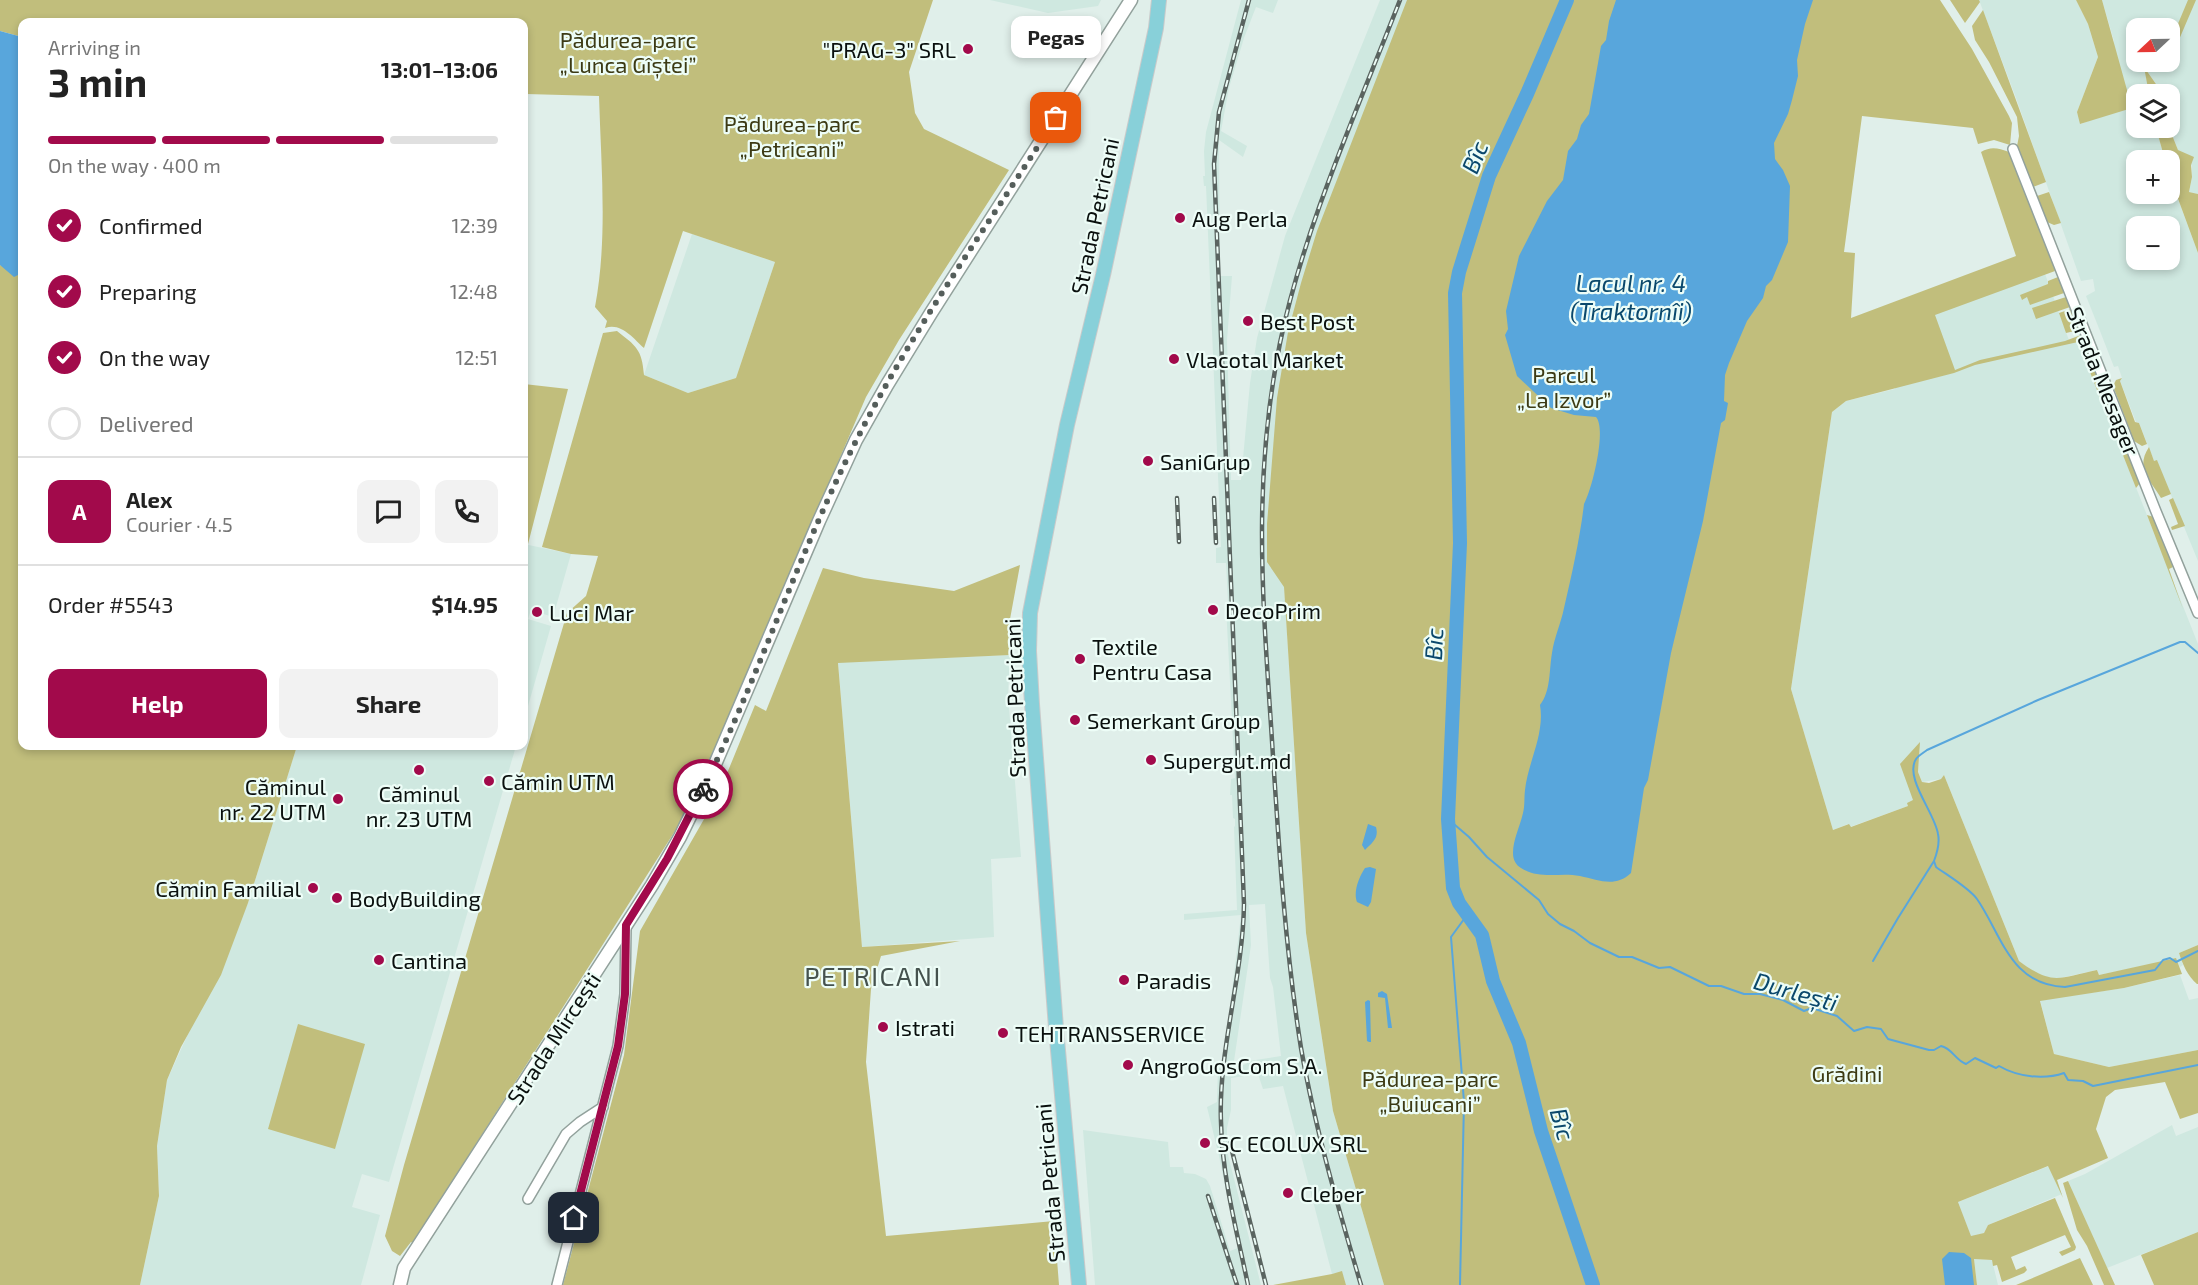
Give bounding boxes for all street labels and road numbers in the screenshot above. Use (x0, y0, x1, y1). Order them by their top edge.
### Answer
street label: Strada Petricani (1065, 135, 1123, 297)
street label: Strada Mesager (2062, 303, 2146, 459)
street label: Strada Petricani (998, 618, 1030, 778)
street label: Strada Mircești (501, 967, 607, 1110)
street label: Strada Petricani (1029, 1102, 1069, 1264)

